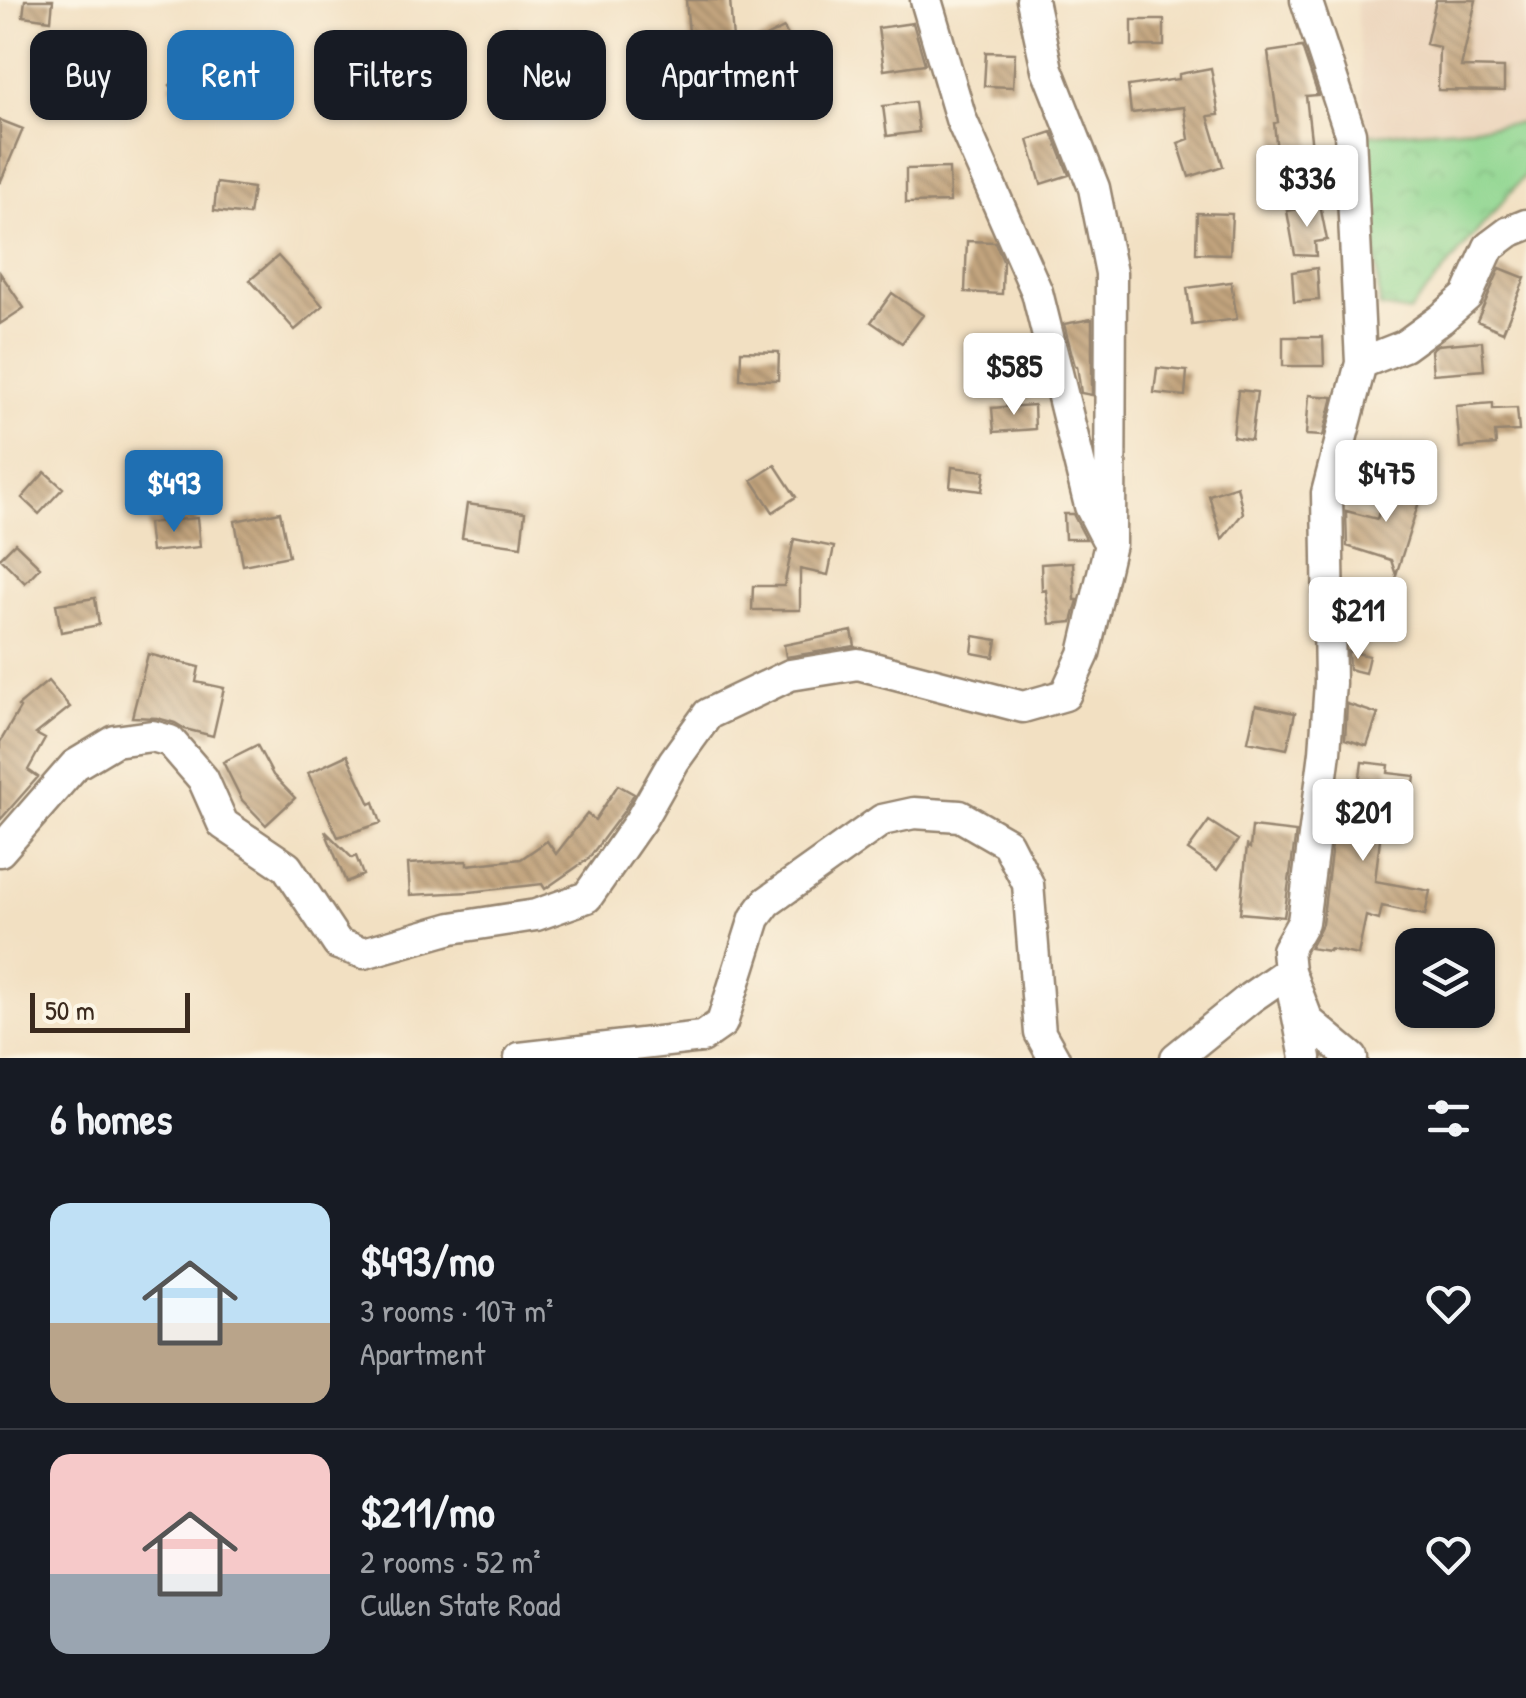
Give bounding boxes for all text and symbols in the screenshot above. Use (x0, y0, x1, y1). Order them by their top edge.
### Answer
chip: Buy (30, 30, 147, 120)
chip: Rent (167, 30, 294, 120)
chip: Filters (314, 30, 467, 120)
chip: New (487, 30, 606, 120)
chip: Apartment (626, 30, 833, 120)
pin: $336 (1248, 145, 1366, 230)
text: $336 (1278, 156, 1336, 199)
pin: $585 (955, 333, 1073, 418)
text: $585 (985, 344, 1043, 387)
pin: $475 (1327, 440, 1445, 525)
pin: $493 (115, 450, 233, 535)
text: $475 (1357, 451, 1415, 494)
text: $493 (147, 461, 201, 504)
pin: $211 (1299, 577, 1417, 662)
text: $211 (1331, 588, 1385, 631)
pin: $201 (1304, 779, 1422, 864)
text: $201 (1334, 790, 1392, 833)
map controls (1395, 928, 1495, 1028)
button: layers (1395, 928, 1495, 1028)
scale bar (30, 988, 190, 1032)
text: 50 m (45, 991, 95, 1029)
text: 6 homes (50, 1090, 172, 1147)
icon: filters (1421, 1091, 1476, 1146)
text: $493/mo (360, 1232, 495, 1289)
icon: home (130, 1243, 250, 1363)
icon: heart (1421, 1276, 1476, 1331)
text: 3 rooms · 107 m² (360, 1289, 553, 1332)
text: Apartment (360, 1332, 485, 1375)
text: $211/mo (360, 1483, 495, 1540)
icon: home (130, 1494, 250, 1614)
icon: heart (1421, 1527, 1476, 1582)
text: 2 rooms · 52 m² (360, 1540, 541, 1583)
text: Cullen State Road (360, 1583, 560, 1626)

